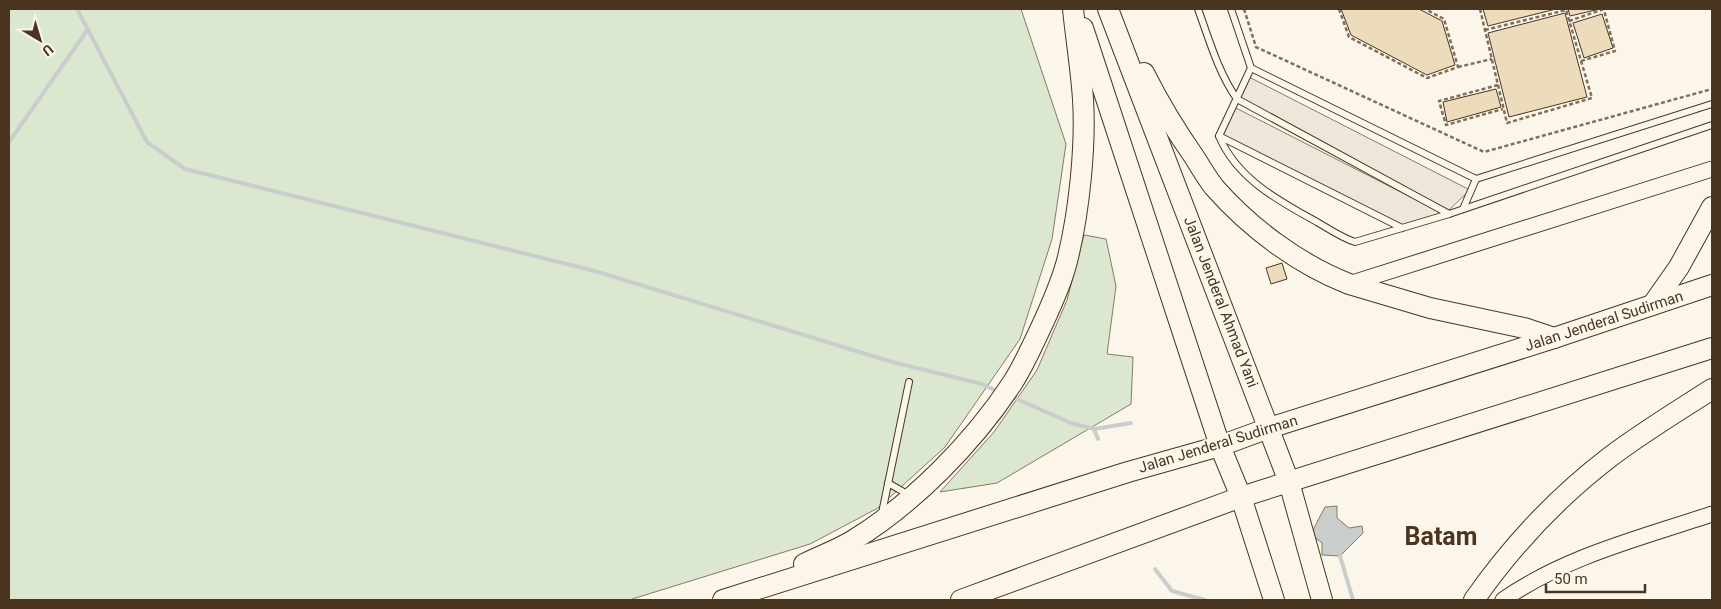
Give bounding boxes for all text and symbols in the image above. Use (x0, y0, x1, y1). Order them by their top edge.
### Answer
north arrow (15, 15, 65, 65)
text: U (39, 41, 57, 59)
street label: Jalan Jenderal Ahmad Yani (1180, 214, 1262, 390)
street label: Jalan Jenderal Sudirman (1523, 287, 1685, 355)
street label: Jalan Jenderal Sudirman (1136, 411, 1300, 477)
district label: Batam (1405, 522, 1477, 551)
scale bar (1546, 562, 1645, 594)
text: 50 m (1554, 570, 1588, 588)

